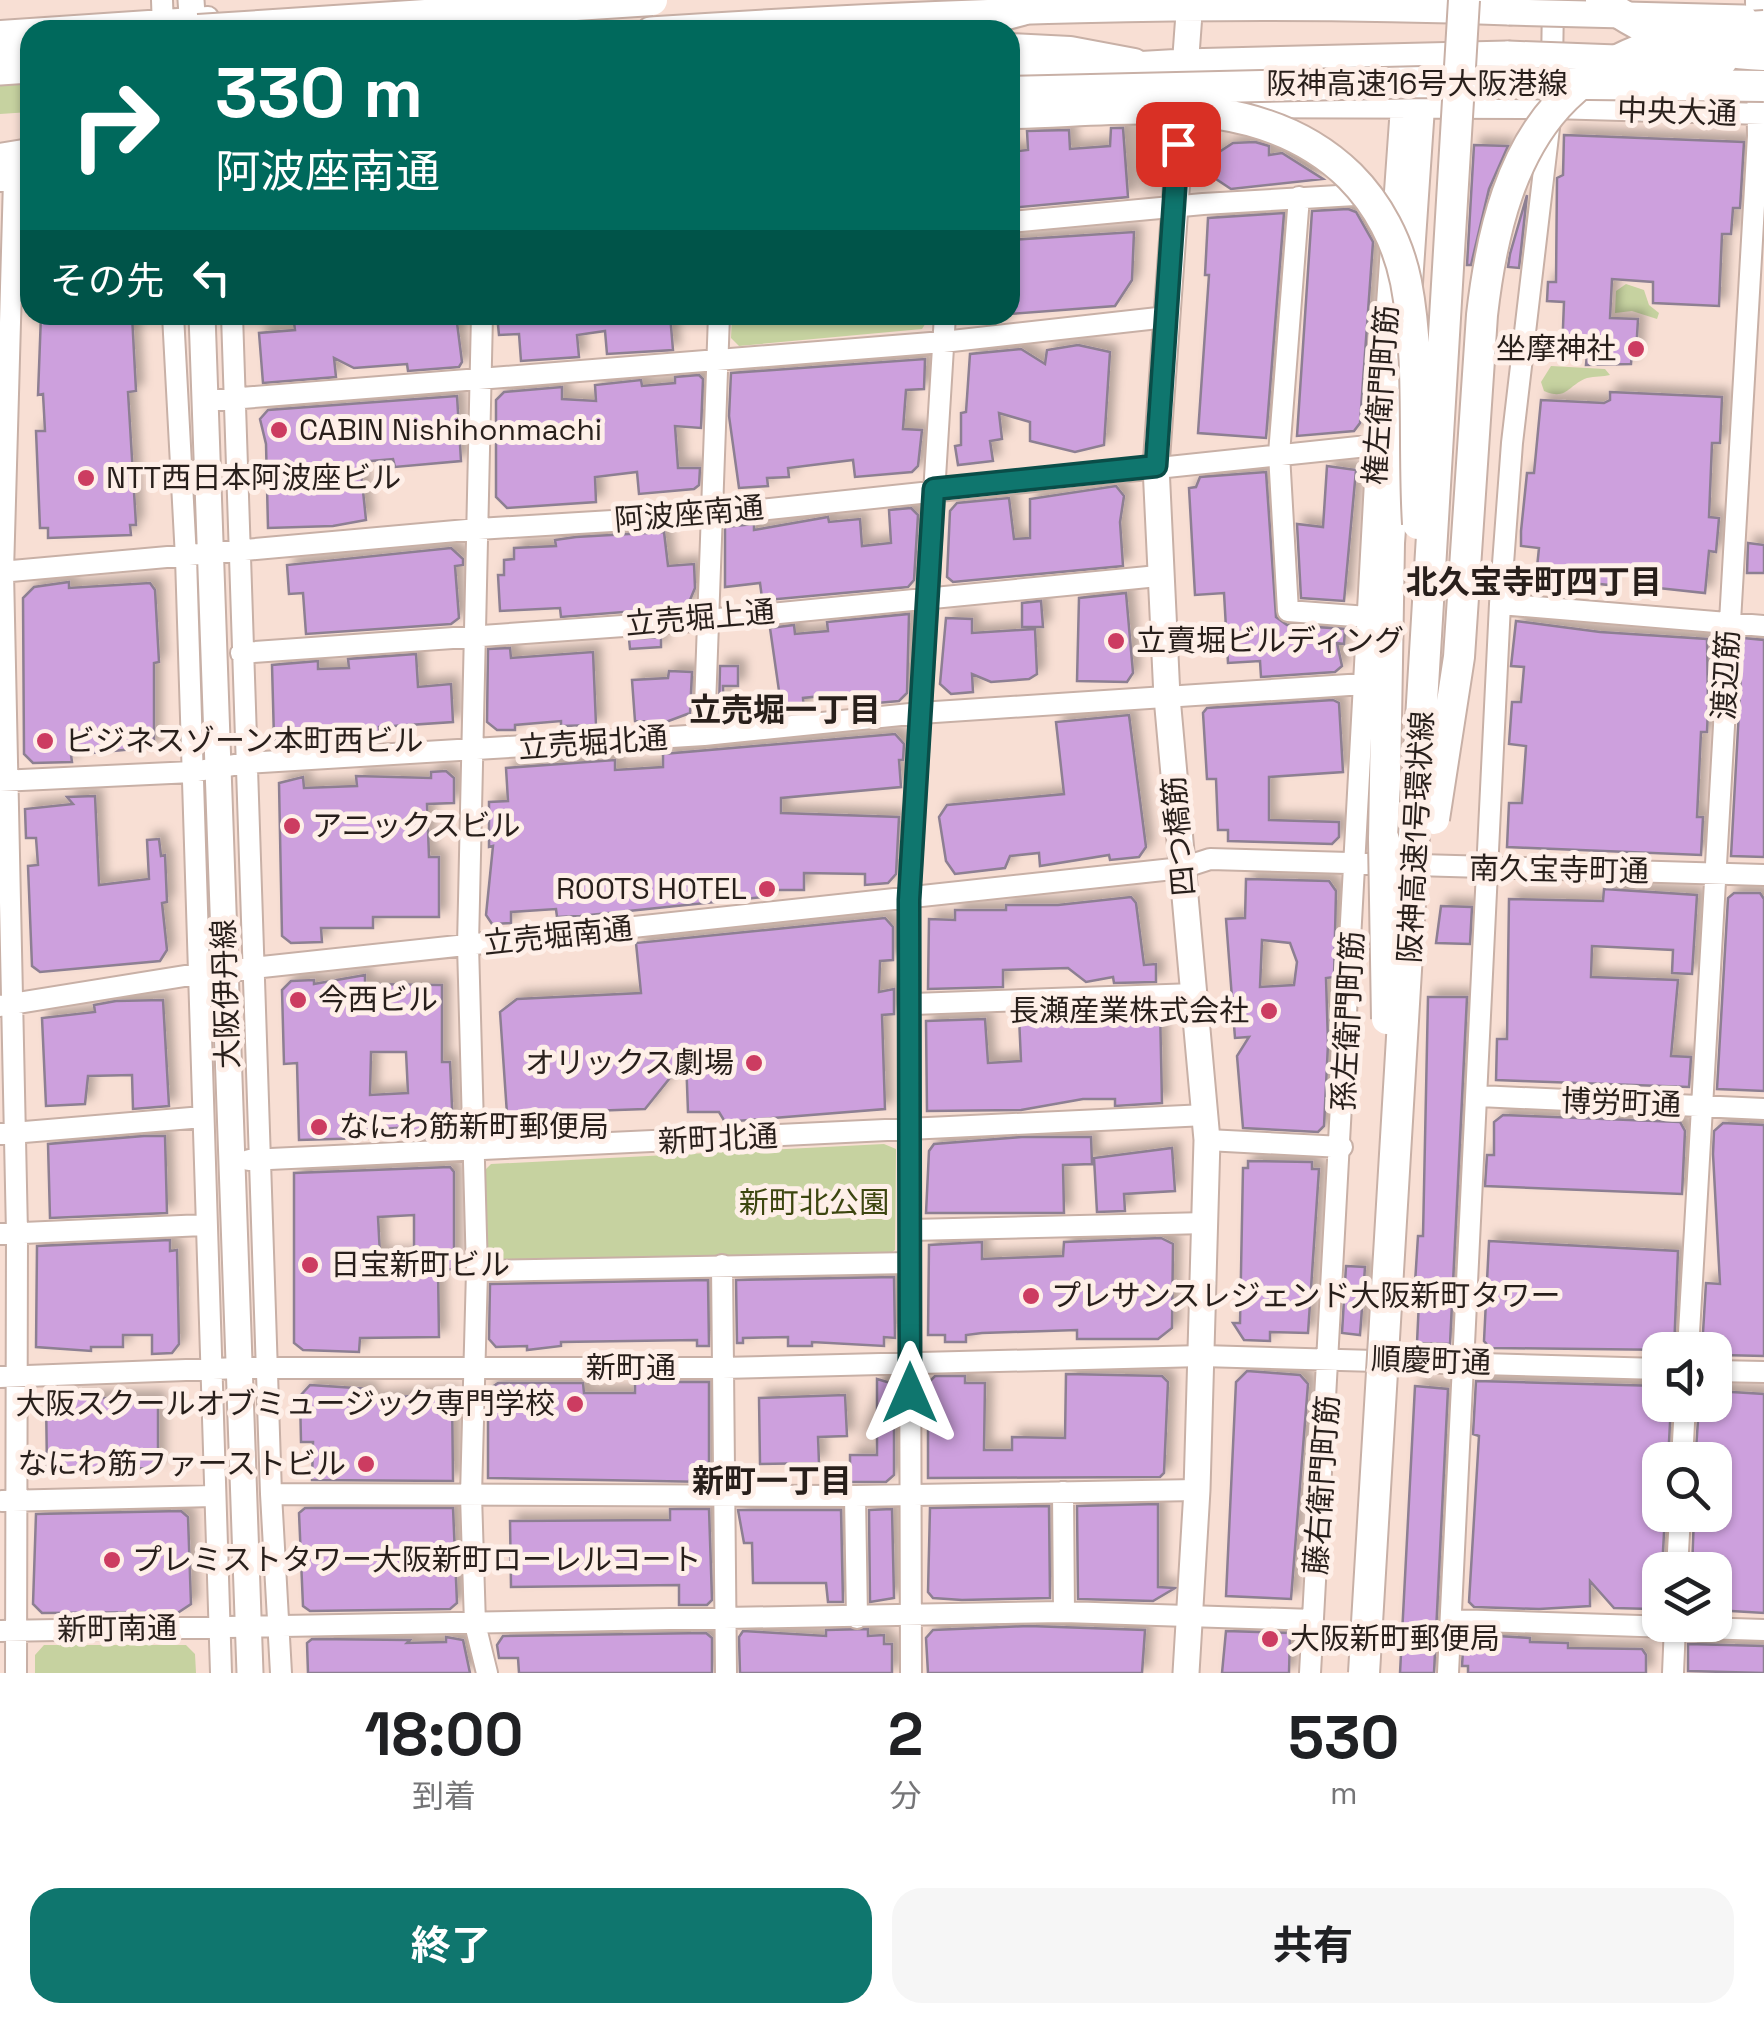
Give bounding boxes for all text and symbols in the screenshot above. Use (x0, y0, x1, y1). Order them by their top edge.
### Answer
text: 330 m (215, 48, 423, 137)
icon: right (50, 60, 180, 190)
street label: 阪神高速16号大阪港線 (1267, 64, 1567, 103)
street label: 中央大通 (1616, 90, 1738, 133)
pin (1136, 102, 1221, 187)
icon: arrive (1151, 117, 1206, 172)
text: 阿波座南通 (215, 143, 440, 200)
icon: left (184, 250, 239, 305)
text: その先 (50, 257, 164, 305)
street label: 権左衛門町筋 (1355, 304, 1406, 486)
place label: 坐摩神社 (1496, 329, 1616, 368)
marker: 坐摩神社 (1625, 338, 1647, 360)
place label: CABIN Nishihonmachi (299, 410, 602, 449)
marker: CABIN Nishihonmachi (268, 419, 290, 441)
place label: NTT西日本阿波座ビル (106, 458, 401, 497)
marker: NTT西日本阿波座ビル (75, 467, 97, 489)
street label: 阿波座南通 (613, 488, 765, 539)
district label: 北久宝寺町四丁目 (1406, 562, 1662, 602)
street label: 立売堀上通 (624, 592, 776, 643)
place label: 立賣堀ビルディング (1136, 621, 1404, 660)
street label: 渡辺筋 (1704, 629, 1747, 721)
marker: 立賣堀ビルディング (1105, 630, 1127, 652)
district label: 立売堀一丁目 (689, 690, 881, 730)
street label: 阪神高速1号環状線 (1389, 710, 1442, 964)
street label: 立売堀北通 (517, 718, 669, 767)
place label: ビジネスゾーン本町西ビル (65, 721, 424, 760)
marker: ビジネスゾーン本町西ビル (34, 730, 56, 752)
street label: 四つ橋筋 (1154, 775, 1203, 898)
place label: アニックスビル (312, 806, 521, 845)
marker: アニックスビル (281, 815, 303, 837)
street label: 南久宝寺町通 (1469, 848, 1649, 891)
place label: ROOTS HOTEL (556, 869, 747, 908)
marker: ROOTS HOTEL (756, 878, 778, 900)
street label: 立売堀南通 (481, 908, 635, 963)
street label: 大阪伊丹線 (203, 918, 248, 1070)
street label: 孫左衛門町筋 (1323, 930, 1372, 1112)
place label: 今西ビル (318, 980, 438, 1019)
marker: 今西ビル (287, 989, 309, 1011)
place label: 長瀬産業株式会社 (1009, 991, 1249, 1030)
marker: 長瀬産業株式会社 (1258, 1000, 1280, 1022)
place label: オリックス劇場 (525, 1043, 734, 1082)
marker: オリックス劇場 (743, 1052, 765, 1074)
street label: 博労町通 (1560, 1081, 1682, 1124)
place label: なにわ筋新町郵便局 (339, 1107, 609, 1146)
marker: なにわ筋新町郵便局 (308, 1116, 330, 1138)
street label: 新町北通 (657, 1116, 779, 1161)
park label: 新町北公園 (739, 1183, 889, 1222)
place label: 日宝新町ビル (330, 1245, 510, 1284)
marker: 日宝新町ビル (299, 1254, 321, 1276)
place label: プレサンスレジェンド大阪新町タワー (1051, 1276, 1560, 1315)
marker: プレサンスレジェンド大阪新町タワー (1020, 1285, 1042, 1307)
map controls (1642, 1332, 1732, 1642)
button: sound (1642, 1332, 1732, 1422)
street label: 順慶町通 (1370, 1339, 1492, 1382)
position arrow (858, 1341, 962, 1445)
street label: 新町通 (586, 1348, 676, 1387)
place label: 大阪スクールオブミュージック専門学校 (16, 1384, 555, 1423)
marker: 大阪スクールオブミュージック専門学校 (564, 1393, 586, 1415)
street label: 藤右衛門町筋 (1296, 1394, 1347, 1576)
button: search (1642, 1442, 1732, 1532)
place label: なにわ筋ファーストビル (18, 1444, 346, 1483)
marker: なにわ筋ファーストビル (355, 1453, 377, 1475)
district label: 新町一丁目 (692, 1461, 852, 1501)
place label: プレミストタワー大阪新町ローレルコート (132, 1540, 701, 1579)
marker: プレミストタワー大阪新町ローレルコート (101, 1549, 123, 1571)
button: layers (1642, 1552, 1732, 1642)
street label: 新町南通 (57, 1608, 177, 1649)
place label: 大阪新町郵便局 (1290, 1619, 1500, 1658)
marker: 大阪新町郵便局 (1259, 1628, 1281, 1650)
text: 18:00 (365, 1696, 523, 1773)
text: 2 (888, 1696, 924, 1773)
text: 530 (1288, 1699, 1399, 1776)
text: m (1330, 1773, 1358, 1813)
text: 到着 (412, 1776, 476, 1816)
text: 分 (890, 1776, 922, 1816)
button: 終了 (30, 1888, 872, 2003)
button: 共有 (892, 1888, 1734, 2003)

